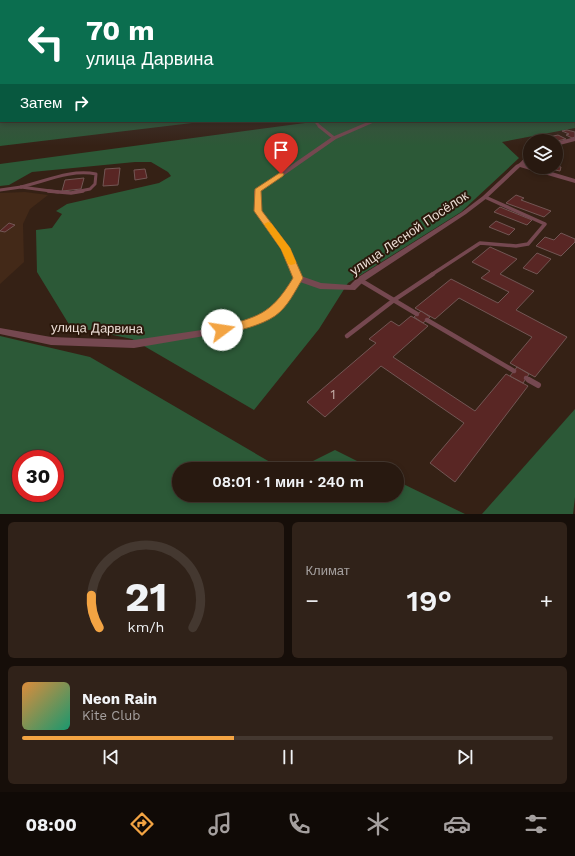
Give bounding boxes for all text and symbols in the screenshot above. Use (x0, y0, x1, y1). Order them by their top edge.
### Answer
text: 70 m (86, 14, 155, 47)
icon: left (20, 16, 72, 68)
text: улица Дарвина (86, 48, 213, 69)
icon: right (70, 92, 92, 114)
text: Затем (20, 94, 62, 112)
pin (264, 133, 298, 174)
map controls (523, 134, 563, 174)
button: layers (523, 134, 563, 174)
icon: arrive (270, 139, 292, 161)
street label: улица Лесной Посёлок (347, 188, 471, 278)
position arrow (201, 309, 243, 351)
street label: улица Дарвина (51, 320, 144, 336)
house number: 1 (330, 387, 336, 402)
speed limit sign: 30 (12, 450, 64, 502)
text: 08:01 · 1 мин · 240 m (212, 473, 364, 491)
text: Климат (306, 563, 350, 578)
text: 21 (124, 572, 167, 621)
text: 19° (407, 583, 452, 618)
text: − (306, 588, 319, 613)
text: + (540, 588, 553, 613)
text: km/h (127, 619, 164, 635)
text: Neon Rain (82, 690, 157, 708)
text: Kite Club (82, 708, 140, 723)
icon: previous (100, 746, 122, 768)
icon: pause (277, 746, 299, 768)
icon: next (454, 746, 476, 768)
icon: directions (128, 810, 156, 838)
icon: music (206, 810, 234, 838)
icon: phone (285, 810, 313, 838)
icon: climate (364, 810, 392, 838)
icon: car (443, 810, 471, 838)
icon: filters (522, 810, 550, 838)
text: 08:00 (25, 814, 77, 835)

